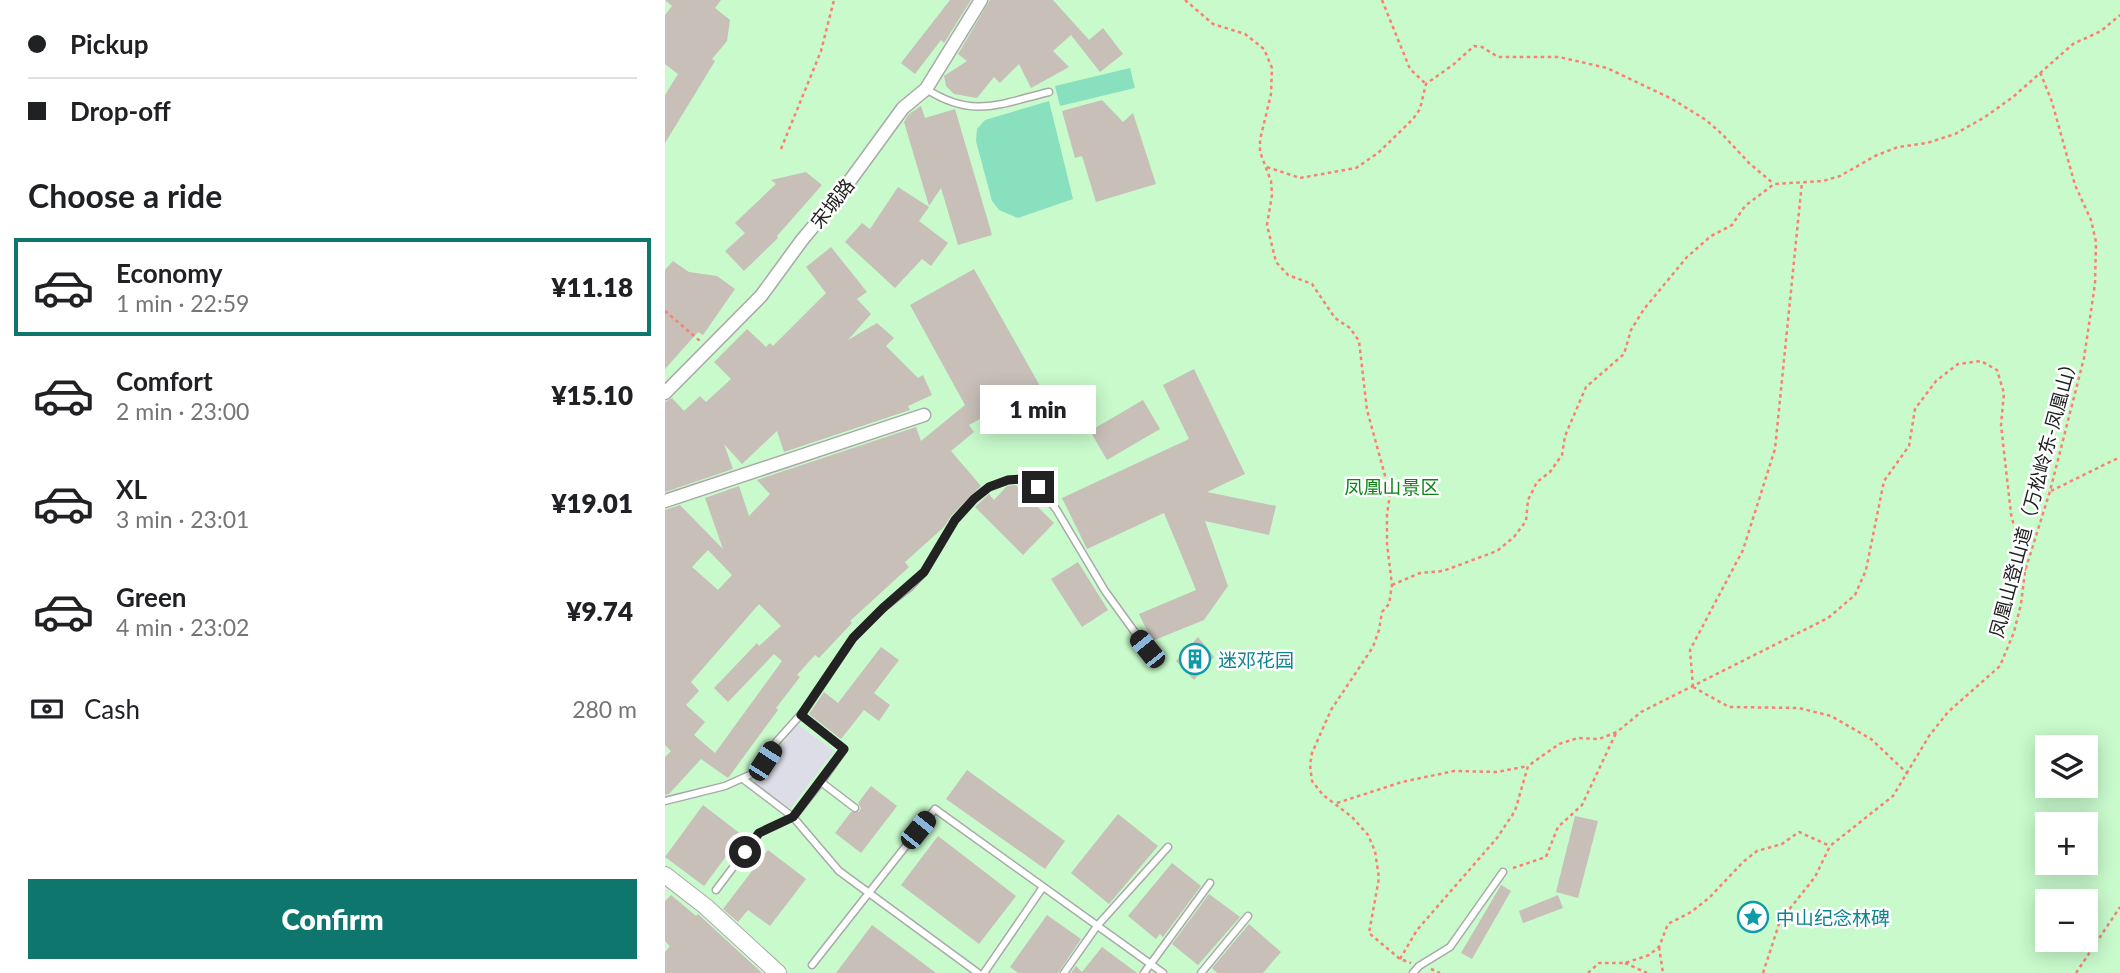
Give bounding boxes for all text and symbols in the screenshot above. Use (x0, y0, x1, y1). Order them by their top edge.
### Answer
text: Pickup (70, 28, 149, 60)
text: Drop-off (70, 95, 171, 127)
street label: 宋城路 (805, 173, 859, 233)
text: Choose a ride (28, 176, 222, 215)
icon: car (32, 256, 95, 319)
text: Economy (116, 257, 222, 289)
text: ¥11.18 (551, 271, 633, 303)
text: 1 min · 22:59 (116, 289, 249, 317)
street label: 凤凰山登山道（万松岭东-凤凰山） (1984, 352, 2082, 640)
icon: car (32, 364, 95, 427)
text: Comfort (116, 365, 213, 397)
text: ¥15.10 (551, 379, 633, 411)
callout: 1 min (980, 386, 1096, 434)
text: 1 min (1009, 395, 1067, 423)
text: 2 min · 23:00 (116, 397, 249, 425)
route end (1022, 471, 1054, 503)
icon: car (32, 472, 95, 535)
text: XL (116, 473, 147, 505)
park label: 凤凰山景区 (1344, 475, 1440, 498)
text: ¥19.01 (551, 487, 633, 519)
text: 3 min · 23:01 (116, 505, 249, 533)
icon: car (32, 580, 95, 643)
text: Green (116, 581, 186, 613)
text: ¥9.74 (566, 595, 633, 627)
text: 4 min · 23:02 (116, 613, 249, 641)
car (1126, 626, 1169, 672)
building icon: 迷邓花园 (1178, 642, 1212, 676)
place label: 迷邓花园 (1218, 648, 1294, 671)
icon: cash (28, 690, 66, 728)
text: Cash (84, 693, 140, 725)
text: 280 m (572, 695, 637, 723)
map controls (2035, 735, 2098, 952)
button: layers (2035, 735, 2098, 798)
car (745, 738, 786, 784)
car (897, 807, 940, 853)
button: + (2035, 812, 2098, 875)
route start (729, 836, 761, 868)
button: Confirm (28, 879, 637, 959)
button: − (2035, 889, 2098, 952)
place icon: 中山纪念林碑 (1736, 900, 1770, 934)
place label: 中山纪念林碑 (1776, 906, 1890, 929)

